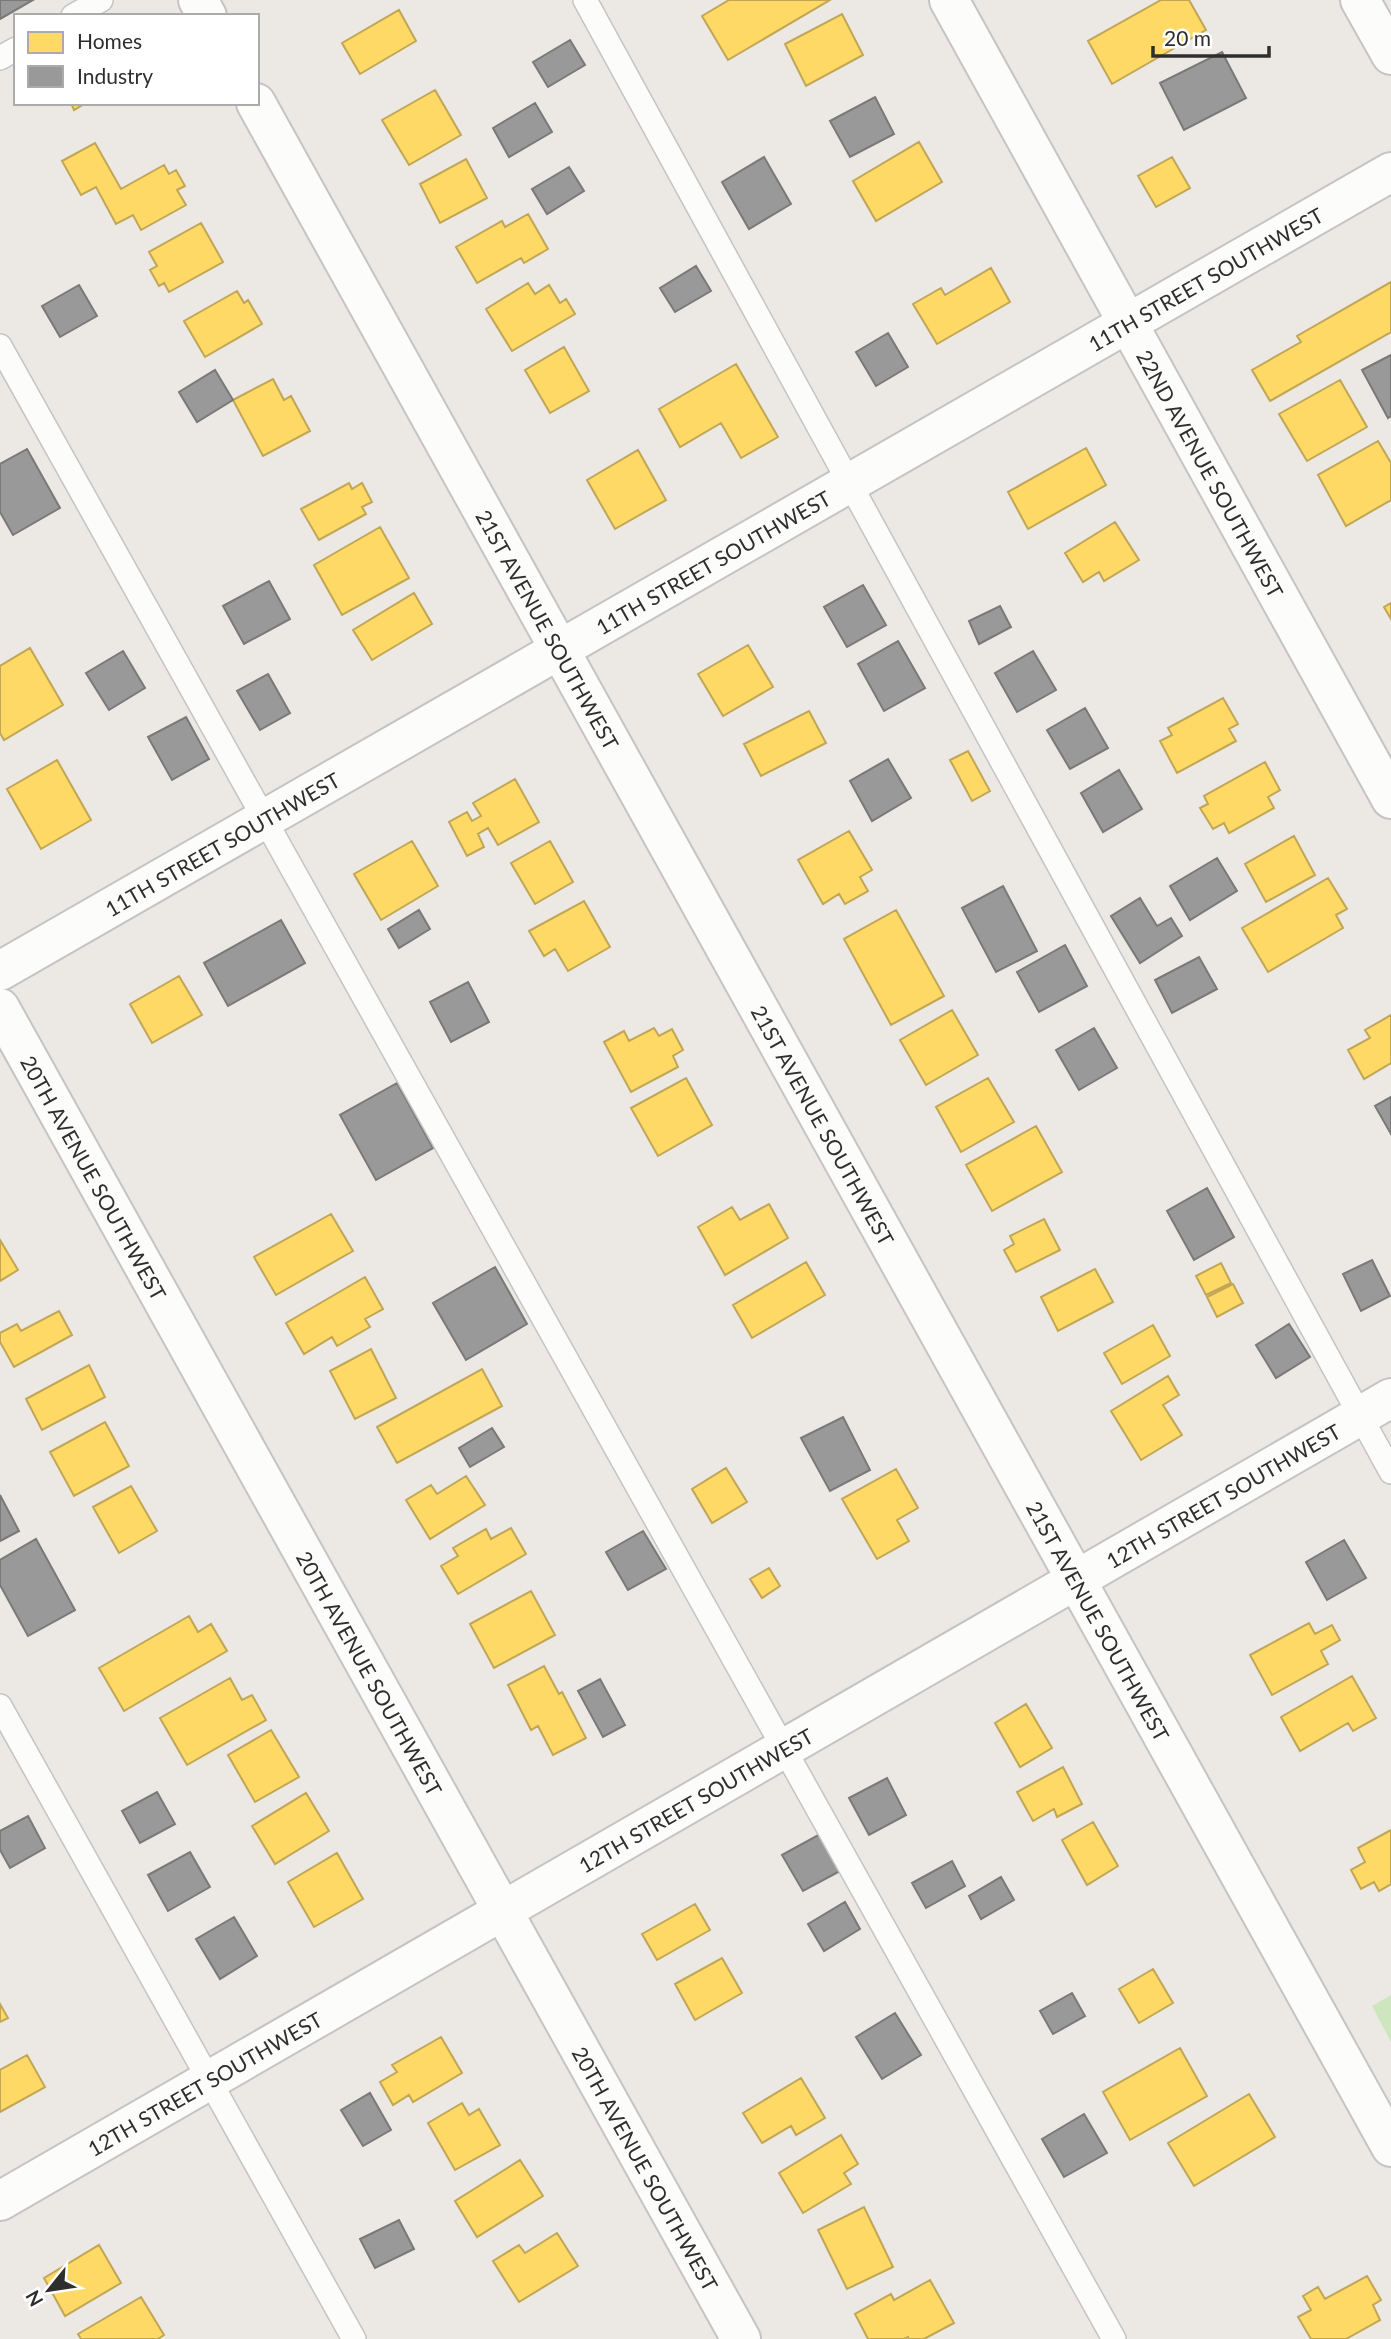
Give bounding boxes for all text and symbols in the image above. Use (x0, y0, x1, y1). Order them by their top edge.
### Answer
legend (14, 14, 259, 105)
scale bar (1153, 14, 1268, 58)
text: 20 m (1164, 25, 1211, 50)
text: Homes (77, 28, 142, 53)
text: Industry (77, 63, 153, 88)
street label: 11TH STREET SOUTHWEST (1084, 201, 1328, 356)
street label: 22ND AVENUE SOUTHWEST (1132, 345, 1290, 602)
street label: 11TH STREET SOUTHWEST (591, 484, 835, 639)
street label: 21ST AVENUE SOUTHWEST (472, 505, 625, 754)
street label: 11TH STREET SOUTHWEST (100, 766, 344, 921)
street label: 21ST AVENUE SOUTHWEST (747, 1001, 900, 1250)
street label: 20TH AVENUE SOUTHWEST (16, 1051, 173, 1305)
street label: 12TH STREET SOUTHWEST (1101, 1417, 1345, 1573)
street label: 21ST AVENUE SOUTHWEST (1022, 1496, 1176, 1746)
street label: 20TH AVENUE SOUTHWEST (292, 1546, 448, 1800)
street label: 12TH STREET SOUTHWEST (574, 1722, 818, 1877)
street label: 12TH STREET SOUTHWEST (83, 2005, 327, 2160)
street label: 20TH AVENUE SOUTHWEST (568, 2042, 724, 2295)
north arrow (14, 2255, 84, 2325)
text: N (20, 2287, 47, 2311)

